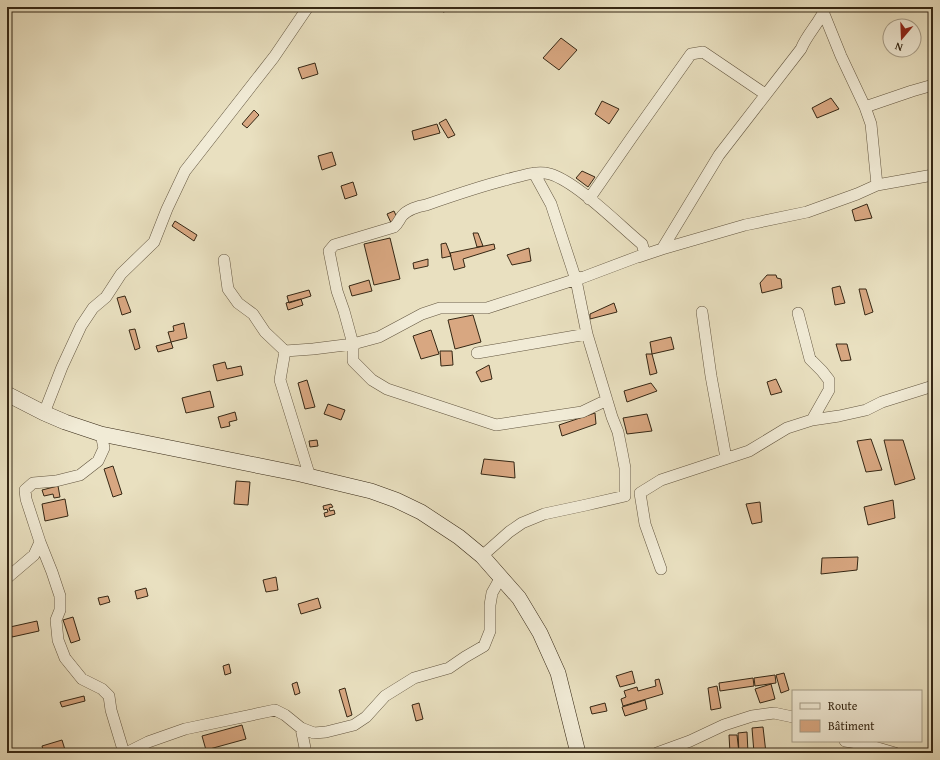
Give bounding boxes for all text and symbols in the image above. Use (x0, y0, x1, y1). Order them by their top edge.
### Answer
north arrow (882, 18, 922, 58)
text: N (892, 38, 905, 56)
legend (792, 690, 922, 742)
text: Route (828, 697, 858, 714)
text: Bâtiment (828, 717, 875, 734)

